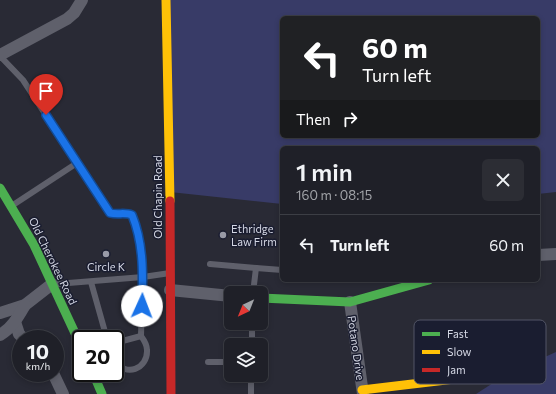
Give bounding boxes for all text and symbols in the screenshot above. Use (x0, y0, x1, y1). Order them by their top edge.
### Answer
text: 60 m (362, 30, 428, 64)
icon: left (296, 32, 348, 84)
text: Turn left (362, 64, 431, 86)
pin (29, 74, 63, 115)
icon: arrive (35, 80, 57, 102)
icon: right (339, 108, 361, 130)
text: Then (296, 110, 331, 128)
street label: Old Chapin Road (151, 155, 164, 239)
text: 1 min (296, 157, 353, 186)
button: close (482, 159, 524, 201)
text: 160 m · 08:15 (296, 187, 372, 203)
street label: Old Cherokee Road (27, 215, 80, 307)
place label: Ethridge Law Firm (231, 222, 277, 248)
marker: Ethridge Law Firm (218, 230, 228, 240)
icon: left (296, 234, 318, 256)
text: Turn left (330, 236, 389, 254)
text: 60 m (489, 236, 524, 254)
marker: Circle K (101, 249, 111, 259)
place label: Circle K (87, 260, 126, 273)
position arrow (121, 285, 163, 327)
north arrow (224, 286, 268, 330)
map controls (224, 286, 268, 382)
street label: Potano Drive (346, 315, 367, 381)
legend (414, 320, 546, 384)
text: Fast (447, 327, 469, 340)
speed limit sign: 20 (72, 330, 124, 382)
button: layers (224, 338, 268, 382)
text: 10 (27, 339, 49, 363)
text: Slow (447, 345, 472, 358)
text: km/h (26, 360, 50, 372)
text: Jam (447, 363, 466, 377)

